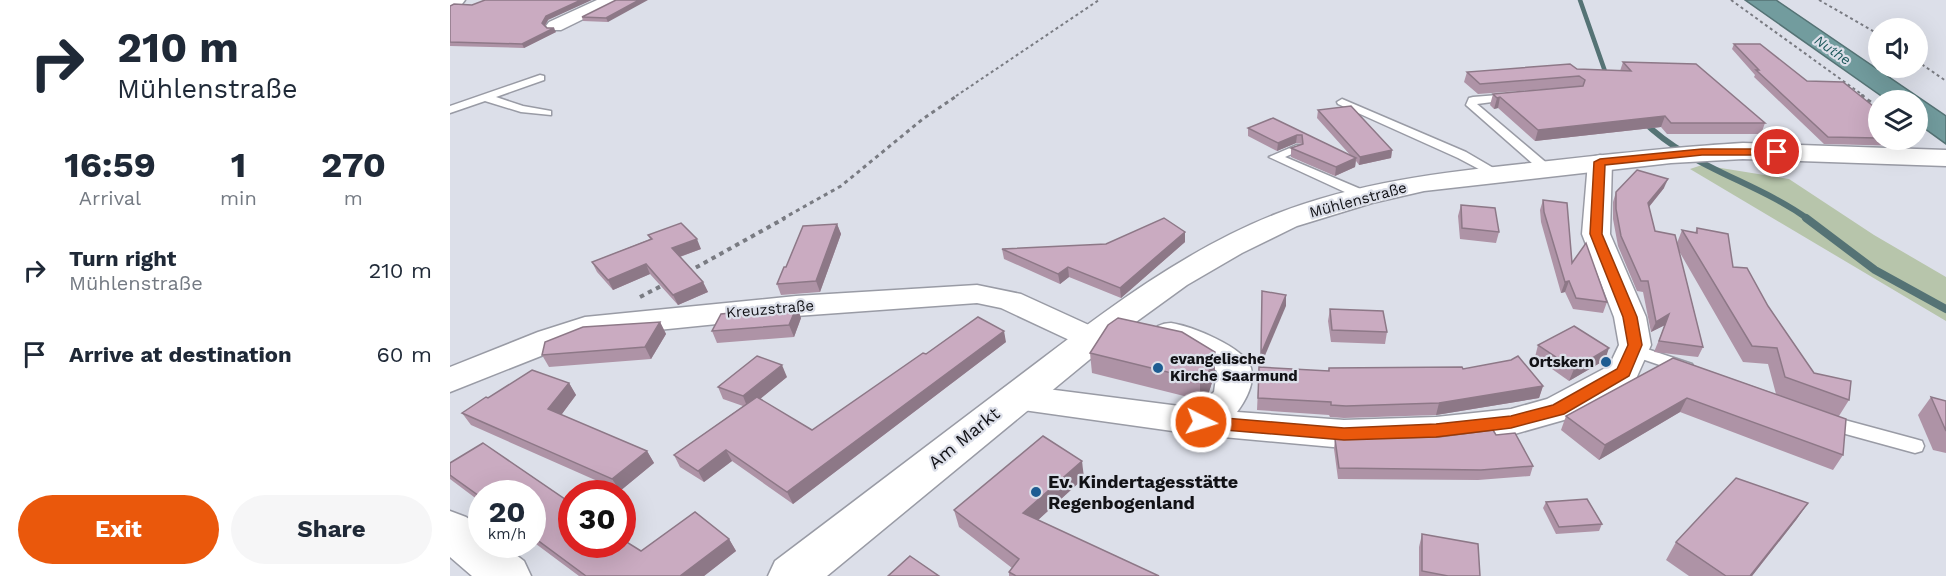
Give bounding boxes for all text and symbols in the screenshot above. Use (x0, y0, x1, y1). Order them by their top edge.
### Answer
map controls (1868, 18, 1928, 150)
button: sound (1868, 18, 1928, 78)
text: 210 m (117, 23, 239, 72)
icon: right (18, 24, 96, 102)
water label: Nuthe (1812, 32, 1854, 68)
text: Mühlenstraße (117, 73, 297, 105)
button: layers (1868, 90, 1928, 150)
pin (1751, 126, 1802, 177)
icon: arrive (1760, 135, 1793, 168)
text: 16:59 (64, 144, 156, 186)
text: 1 (231, 144, 246, 186)
text: 270 (321, 144, 386, 186)
street label: Mühlenstraße (1307, 178, 1409, 222)
text: Arrival (79, 186, 141, 210)
text: min (220, 186, 257, 210)
text: m (344, 186, 363, 210)
text: Turn right (69, 246, 176, 271)
icon: right (18, 254, 51, 287)
text: 210 m (368, 258, 432, 283)
text: Mühlenstraße (69, 271, 203, 295)
street label: Kreuzstraße (725, 296, 815, 322)
icon: arrive (18, 338, 51, 371)
text: Arrive at destination (69, 342, 292, 367)
text: 60 m (376, 342, 432, 367)
place label: evangelische Kirche Saarmund (1170, 350, 1298, 385)
place label: Ortskern (1529, 353, 1594, 371)
marker: Ortskern (1599, 355, 1613, 369)
marker: evangelische Kirche Saarmund (1151, 361, 1165, 375)
position arrow (1169, 390, 1233, 454)
street label: Am Markt (924, 402, 1004, 473)
place label: Ev. Kindertagesstätte Regenbogenland (1048, 471, 1238, 513)
speed limit sign: 30 (558, 480, 636, 558)
marker: Ev. Kindertagesstätte Regenbogenland (1029, 485, 1043, 499)
text: 20 (488, 494, 526, 529)
button: Exit (18, 495, 219, 564)
button: Share (231, 495, 432, 564)
text: km/h (488, 525, 526, 543)

